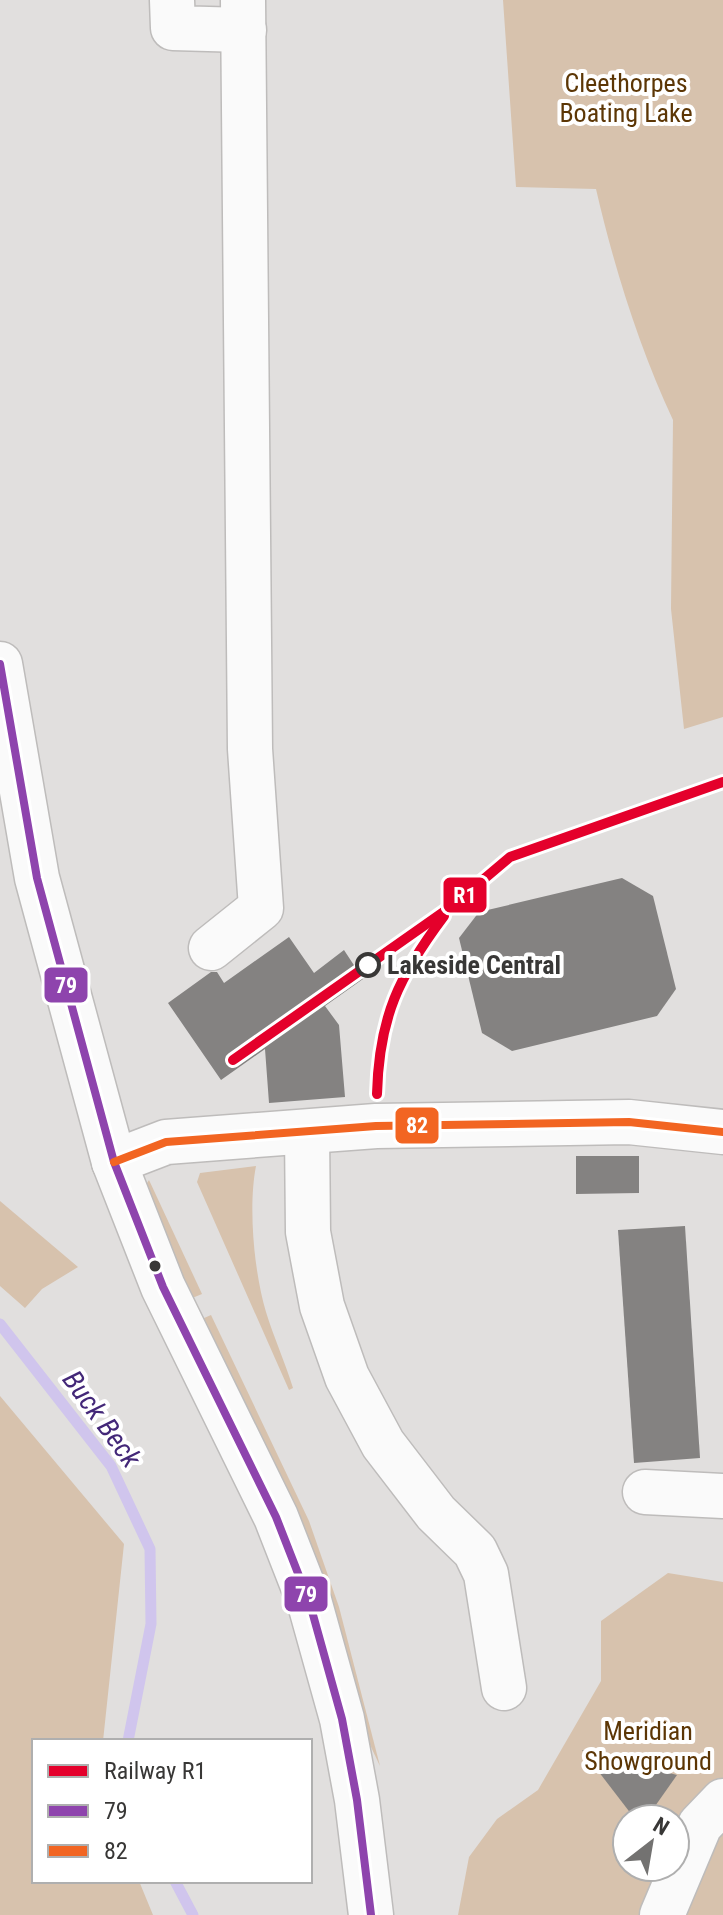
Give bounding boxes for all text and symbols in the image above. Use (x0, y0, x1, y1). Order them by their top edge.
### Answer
park label: Cleethorpes Boating Lake (559, 68, 693, 128)
line badge: R1 (442, 876, 488, 914)
text: R1 (453, 883, 477, 908)
place label: Lakeside Central (387, 950, 561, 980)
marker: Lakeside Central (356, 953, 380, 977)
line badge: 79 (43, 966, 89, 1004)
text: 79 (55, 973, 77, 998)
line badge: 82 (394, 1106, 440, 1145)
text: 82 (406, 1113, 428, 1138)
unlabelled marker (147, 1258, 163, 1274)
water label: Buck Beck (56, 1364, 149, 1474)
line badge: 79 (283, 1575, 329, 1613)
text: 79 (295, 1582, 317, 1607)
park label: Meridian Showground (584, 1716, 712, 1776)
legend (32, 1739, 312, 1883)
text: Railway R1 (104, 1757, 206, 1785)
text: 79 (104, 1797, 128, 1825)
north arrow (611, 1803, 691, 1883)
text: N (649, 1812, 673, 1840)
text: 82 (104, 1837, 128, 1865)

